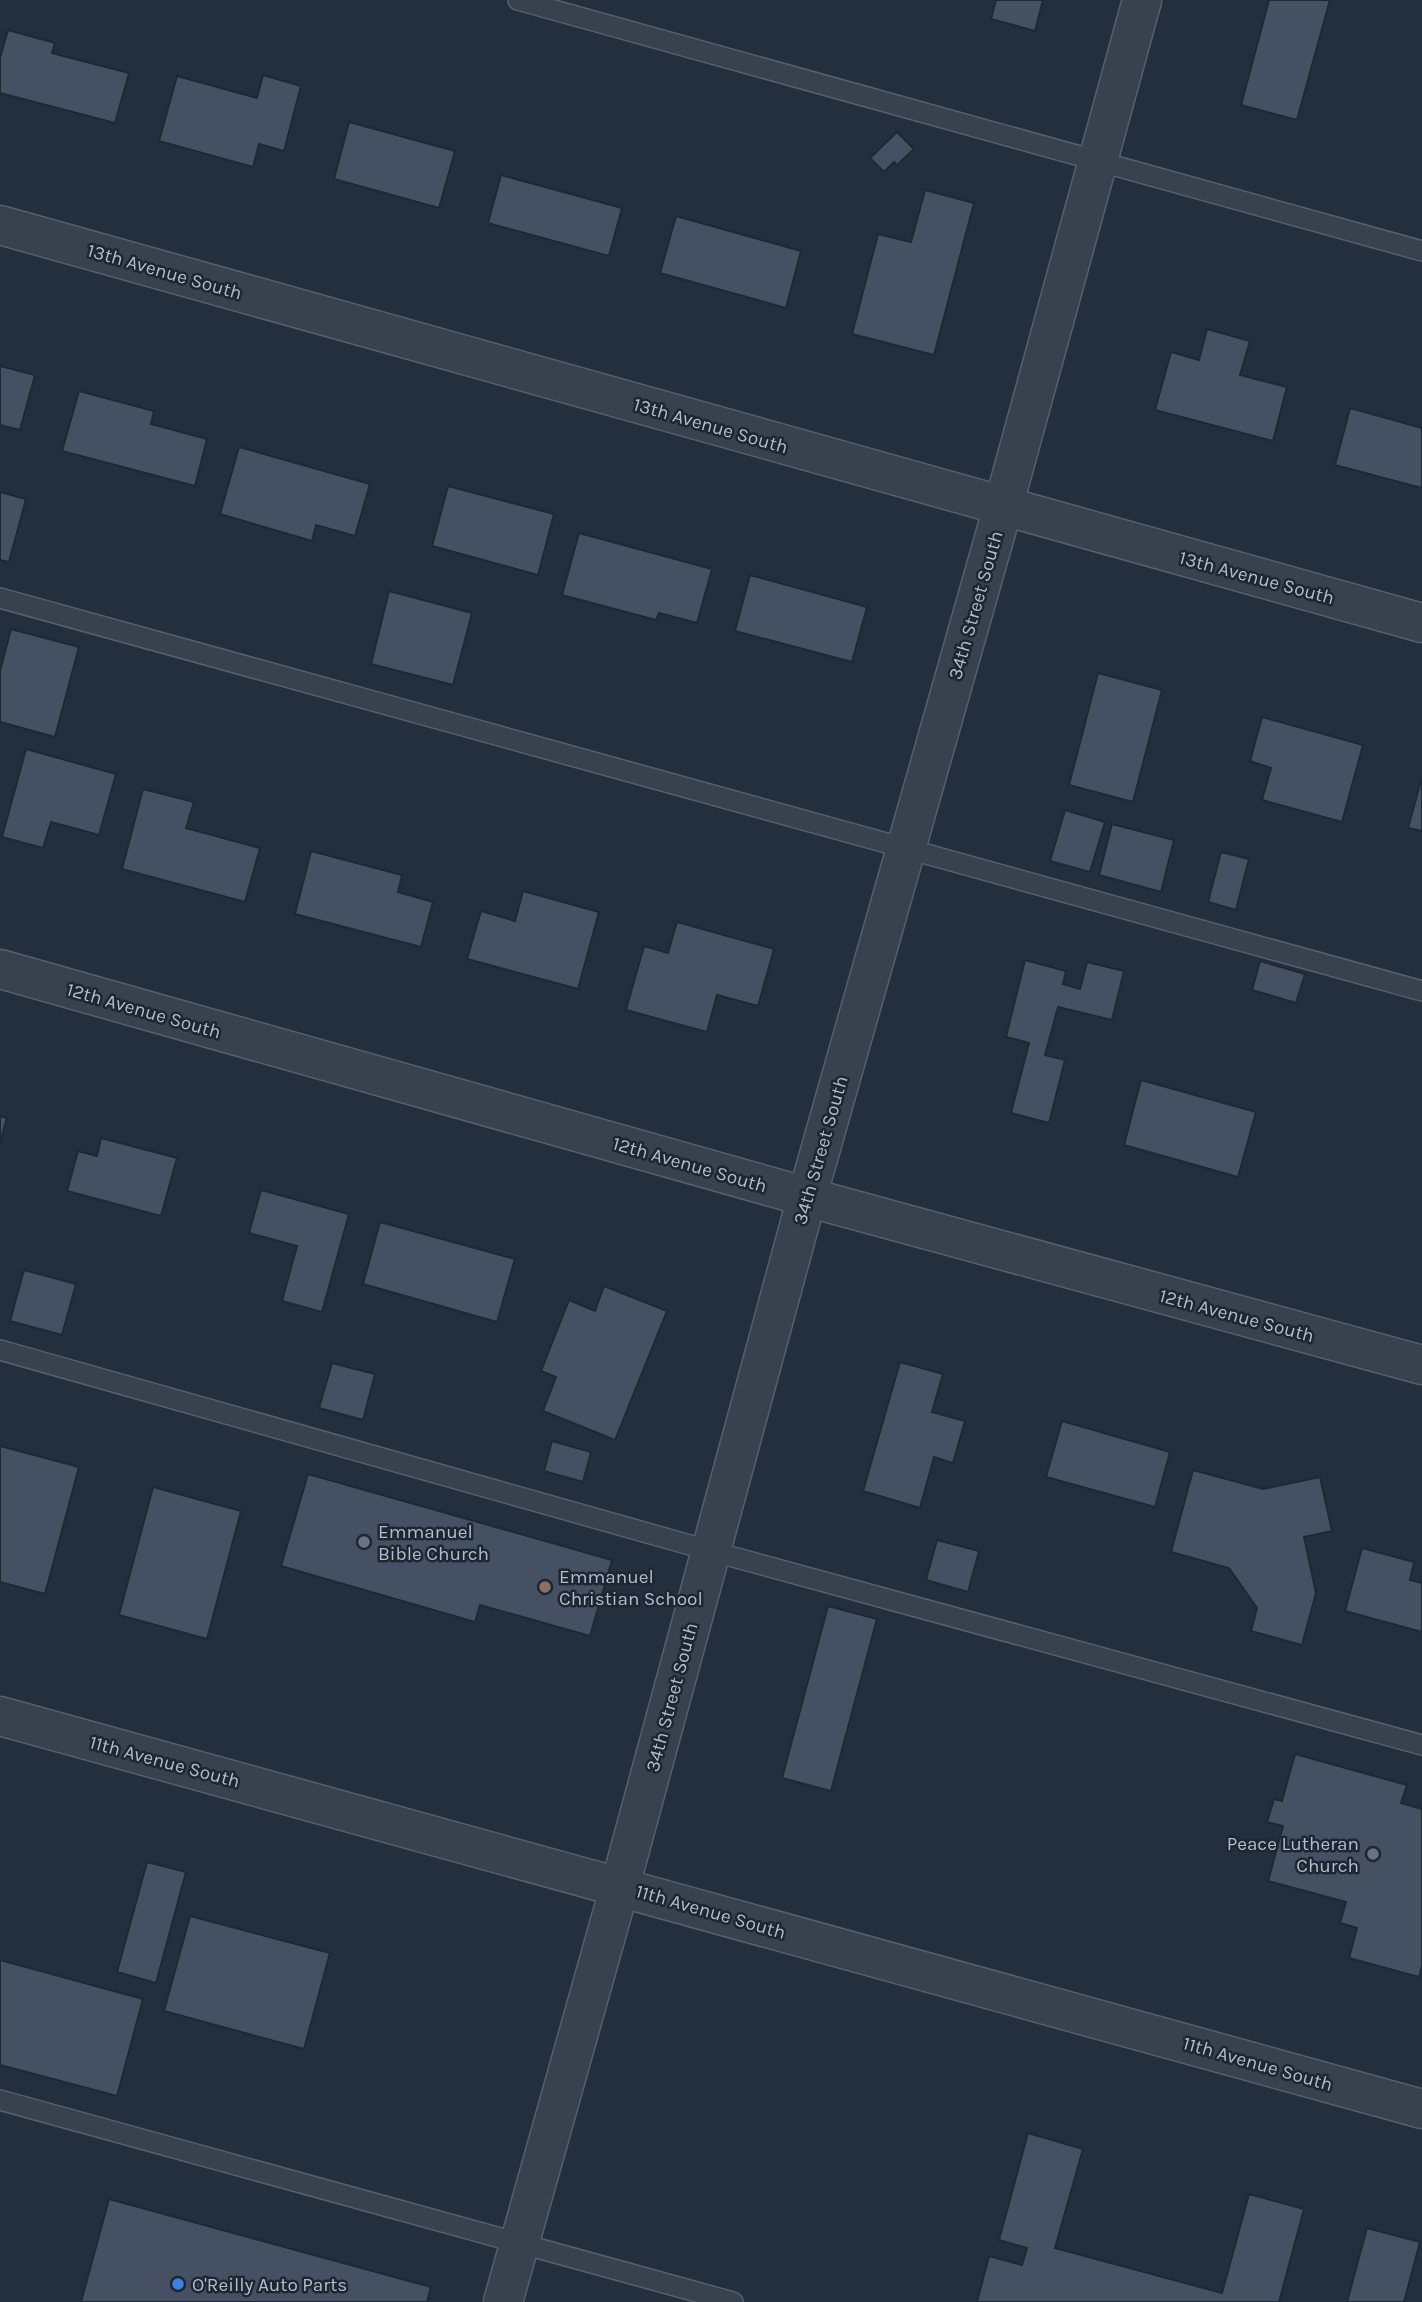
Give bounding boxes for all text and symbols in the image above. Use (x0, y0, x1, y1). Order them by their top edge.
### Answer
street label: 13th Avenue South (85, 239, 244, 305)
street label: 13th Avenue South (631, 393, 790, 459)
street label: 34th Street South (944, 528, 1008, 682)
street label: 13th Avenue South (1177, 547, 1337, 609)
street label: 12th Avenue South (64, 978, 223, 1044)
street label: 34th Street South (789, 1073, 853, 1227)
street label: 12th Avenue South (610, 1132, 769, 1198)
street label: 12th Avenue South (1157, 1285, 1317, 1347)
place label: Emmanuel Bible Church (378, 1521, 489, 1565)
marker: Emmanuel Bible Church (356, 1534, 372, 1550)
place label: Emmanuel Christian School (559, 1566, 703, 1610)
marker: Emmanuel Christian School (537, 1579, 553, 1595)
street label: 34th Street South (641, 1620, 702, 1774)
street label: 11th Avenue South (87, 1731, 242, 1793)
place label: Peace Lutheran Church (1227, 1833, 1359, 1877)
marker: Peace Lutheran Church (1365, 1846, 1381, 1862)
street label: 11th Avenue South (633, 1880, 788, 1944)
street label: 11th Avenue South (1180, 2032, 1335, 2096)
place label: O'Reilly Auto Parts (192, 2274, 347, 2296)
marker: O'Reilly Auto Parts (170, 2276, 186, 2292)

